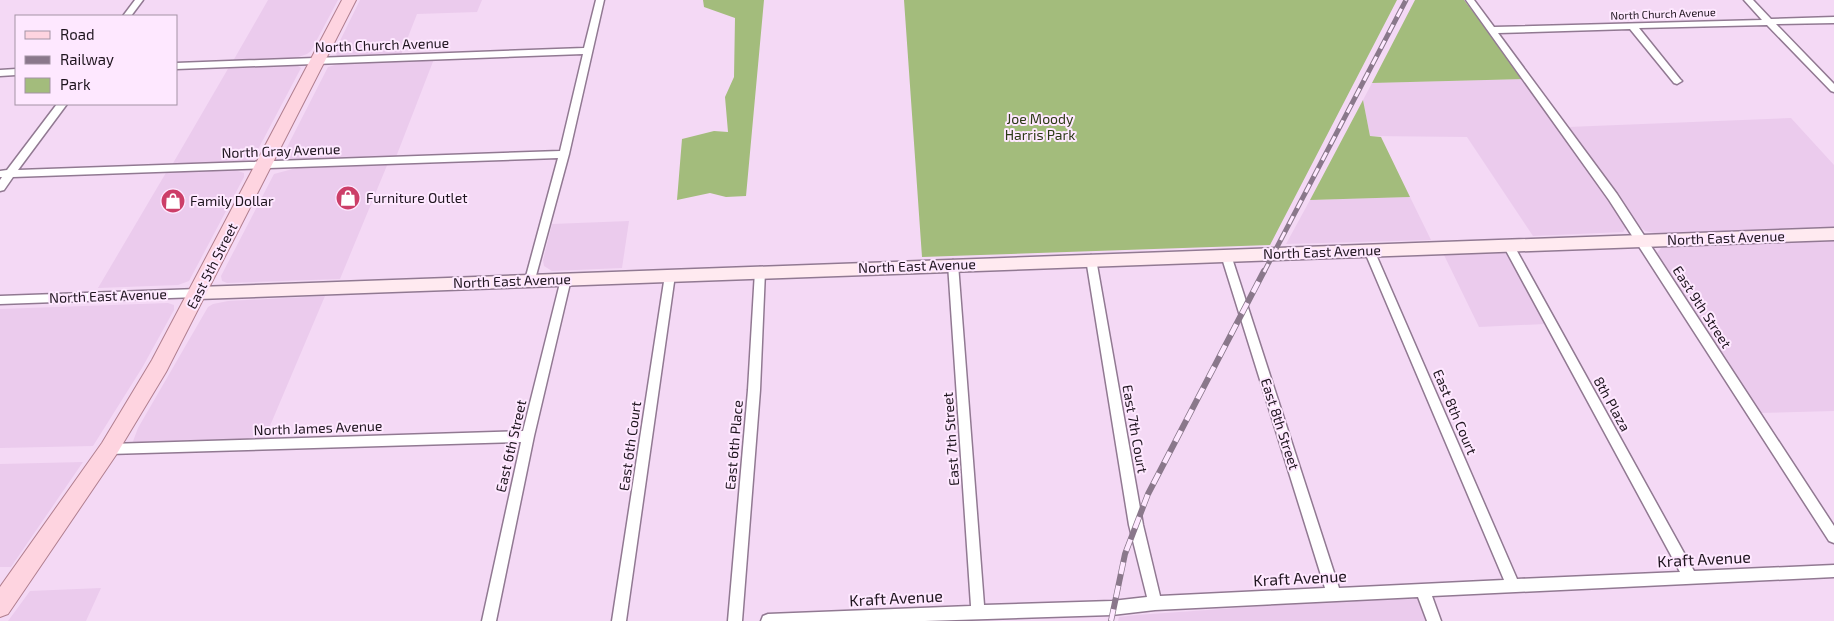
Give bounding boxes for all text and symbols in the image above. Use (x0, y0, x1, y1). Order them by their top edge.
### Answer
street label: North Church Avenue (1610, 5, 1716, 22)
legend (15, 15, 178, 105)
text: Road (60, 25, 95, 43)
street label: North Church Avenue (315, 34, 449, 55)
text: Railway (60, 50, 114, 68)
text: Park (60, 75, 91, 93)
park label: Joe Moody Harris Park (1005, 110, 1075, 143)
street label: North Gray Avenue (221, 140, 341, 161)
shop icon: Furniture Outlet (335, 185, 361, 211)
shop icon: Family Dollar (160, 188, 186, 214)
place label: Furniture Outlet (366, 189, 468, 206)
place label: Family Dollar (190, 192, 274, 209)
street label: East 5th Street (183, 220, 240, 312)
street label: North East Avenue (1667, 227, 1785, 248)
street label: North East Avenue (1263, 241, 1381, 262)
street label: North East Avenue (858, 255, 976, 276)
street label: East 9th Street (1670, 262, 1735, 351)
street label: North East Avenue (453, 270, 571, 291)
street label: North East Avenue (49, 285, 167, 306)
street label: East 8th Court (1430, 367, 1481, 457)
street label: 8th Plaza (1590, 373, 1634, 434)
street label: East 8th Street (1258, 376, 1303, 472)
street label: East 7th Court (1119, 383, 1152, 475)
street label: East 7th Street (939, 392, 962, 486)
street label: East 6th Street (492, 398, 529, 494)
street label: East 6th Place (721, 399, 746, 491)
street label: East 6th Court (615, 400, 644, 492)
street label: North James Avenue (253, 417, 383, 438)
street label: Kraft Avenue (1657, 547, 1751, 570)
street label: Kraft Avenue (1253, 566, 1347, 589)
street label: Kraft Avenue (849, 586, 943, 609)

